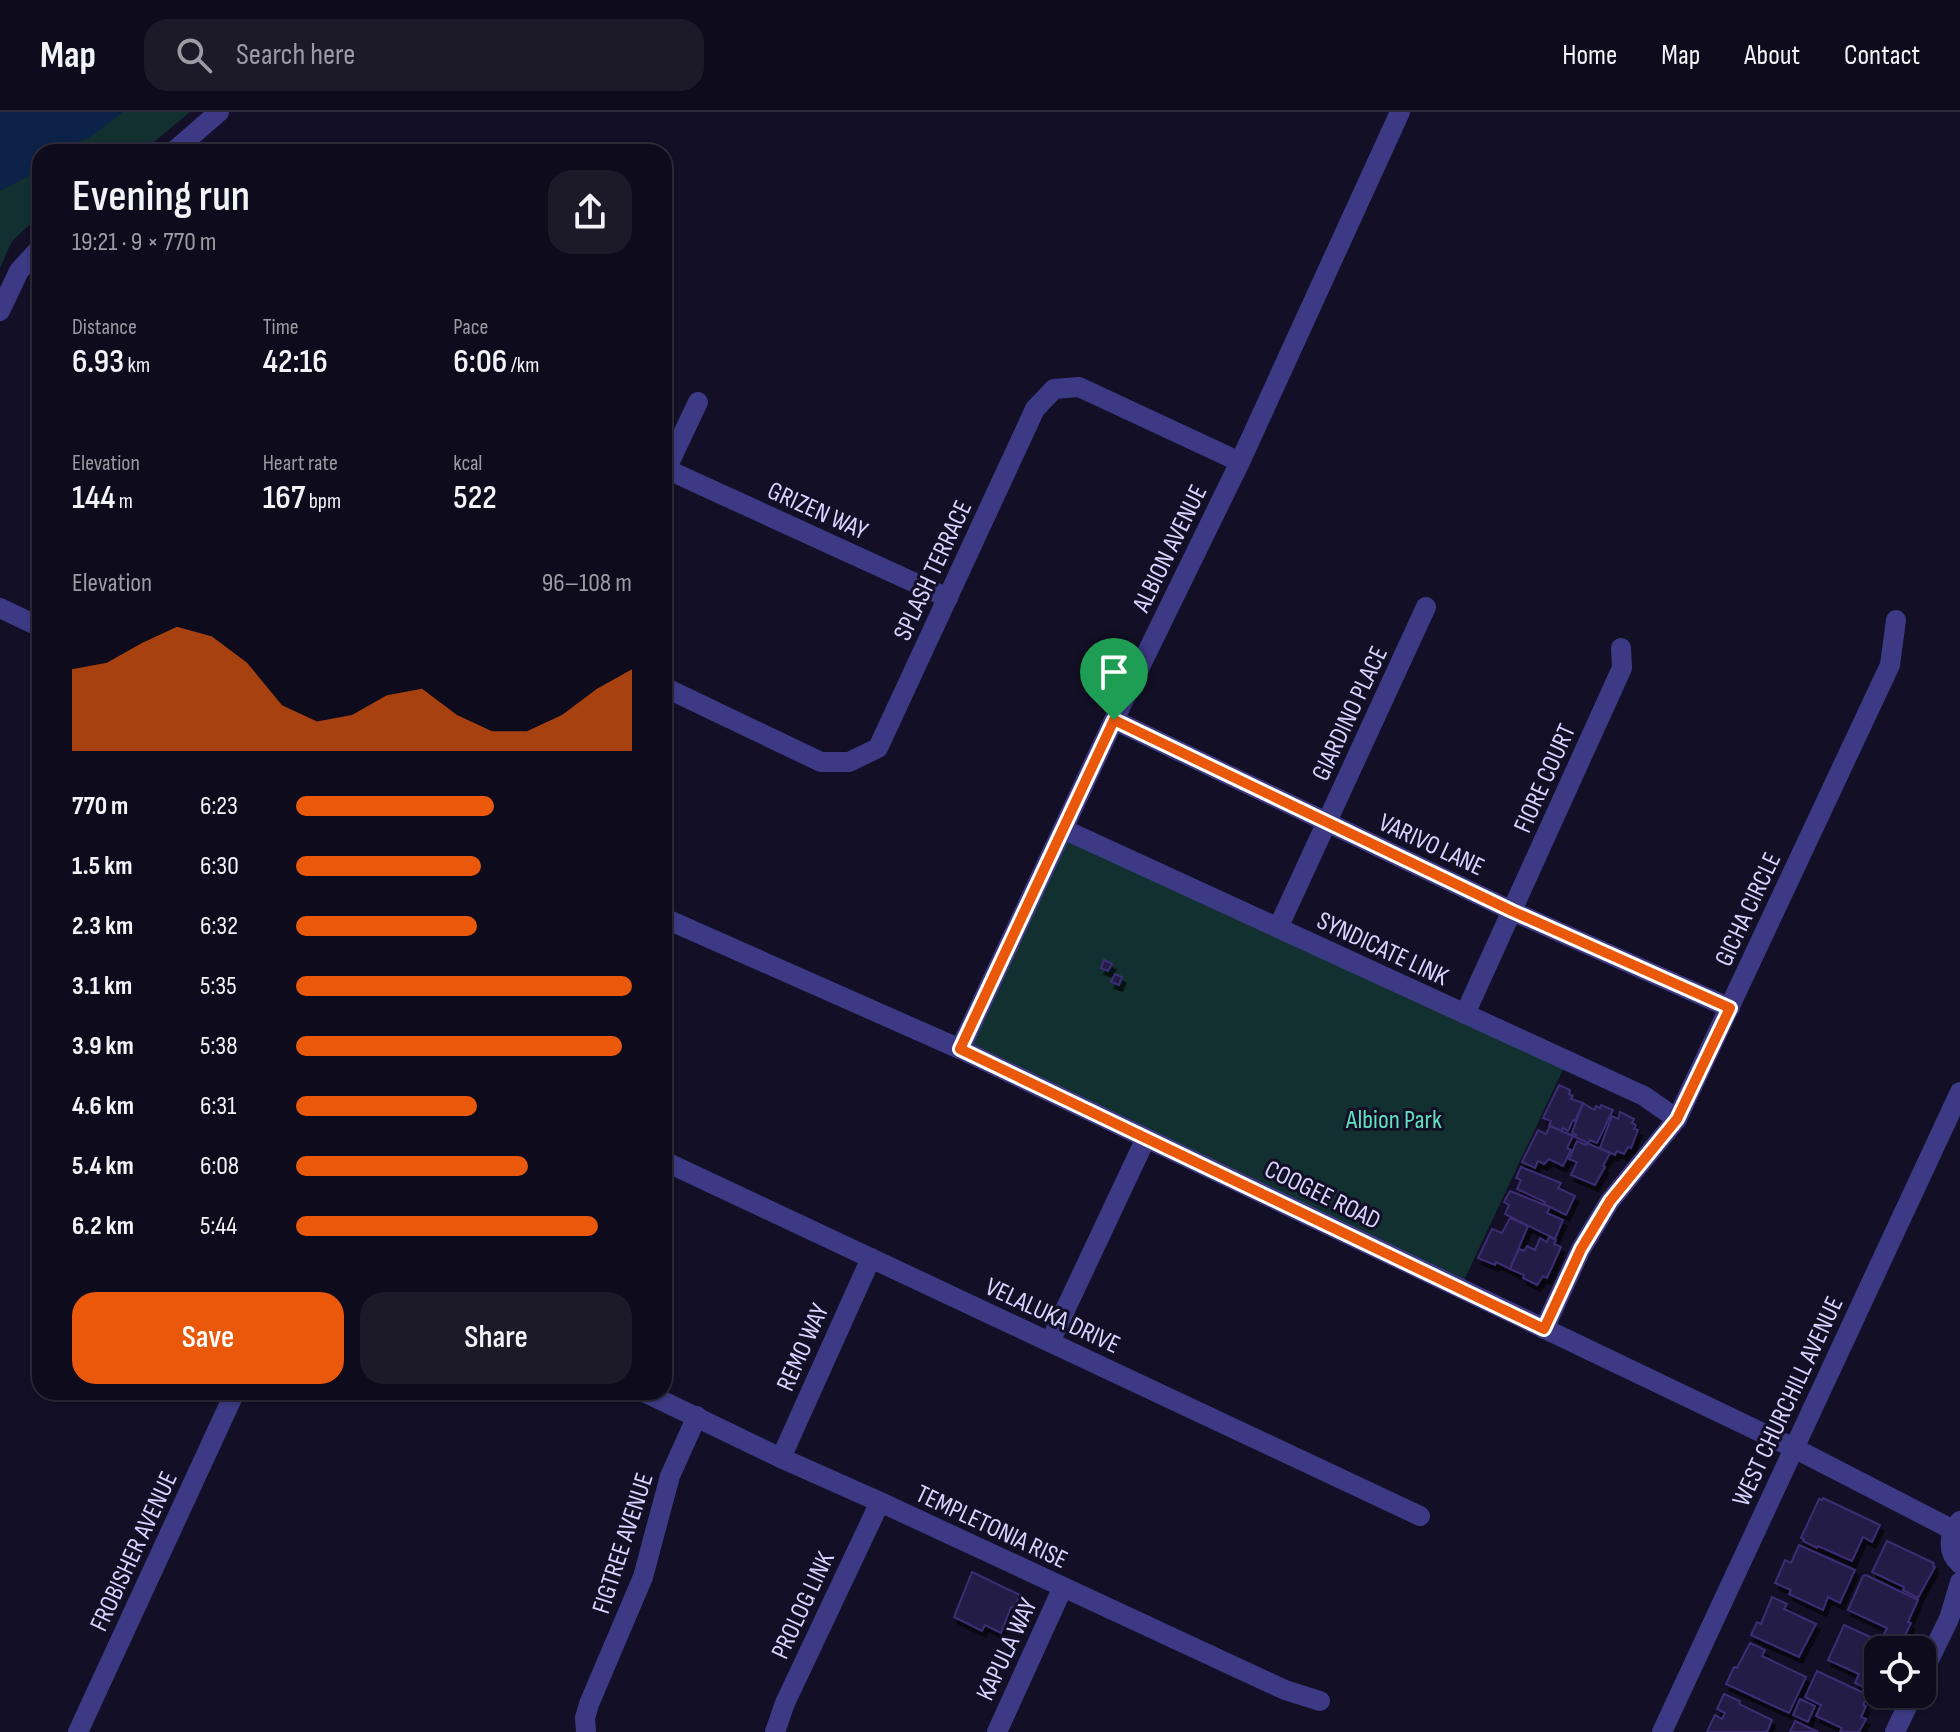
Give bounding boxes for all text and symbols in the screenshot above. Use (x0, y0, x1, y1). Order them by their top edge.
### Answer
search box (144, 19, 704, 91)
text: Map (40, 33, 96, 78)
icon: search (172, 33, 216, 77)
text: Search here (236, 37, 355, 73)
text: Home (1562, 39, 1617, 72)
text: Map (1661, 39, 1700, 72)
text: About (1744, 39, 1800, 72)
text: Contact (1844, 39, 1920, 72)
text: Evening run (72, 170, 250, 223)
button: share (548, 170, 632, 254)
text: 19:21 · 9 × 770 m (72, 227, 217, 258)
text: Distance (72, 314, 137, 341)
text: Time (263, 314, 299, 341)
text: Pace (453, 314, 488, 341)
text: 6.93 (72, 341, 124, 382)
text: 42:16 (263, 341, 328, 382)
text: 6:06 (453, 341, 507, 382)
text: km (124, 352, 150, 379)
text: /km (507, 352, 539, 379)
text: Elevation (72, 450, 140, 477)
text: Heart rate (263, 450, 338, 477)
text: kcal (453, 450, 482, 477)
street label: GRIZEN WAY (762, 476, 872, 547)
text: 144 (72, 477, 115, 518)
text: 167 (263, 477, 305, 518)
text: 522 (453, 477, 497, 518)
street label: ALBION AVENUE (1126, 480, 1214, 618)
text: m (115, 488, 133, 515)
text: bpm (305, 488, 341, 515)
street label: SPLASH TERRACE (887, 496, 979, 646)
text: Elevation (72, 568, 152, 599)
text: 96–108 m (542, 568, 632, 599)
pin (1080, 638, 1148, 720)
street label: GIARDINO PLACE (1306, 641, 1395, 786)
icon: arrive (1092, 650, 1136, 694)
street label: FIORE COURT (1508, 720, 1583, 838)
text: 770 m (72, 791, 128, 822)
text: 6:23 (200, 791, 238, 822)
street label: VARIVO LANE (1374, 807, 1489, 883)
street label: GICHA CIRCLE (1709, 848, 1788, 971)
text: 1.5 km (72, 851, 132, 882)
text: 6:30 (200, 851, 239, 882)
street label: SYNDICATE LINK (1312, 905, 1453, 993)
text: 2.3 km (72, 911, 133, 942)
text: 6:32 (200, 911, 238, 942)
text: 3.1 km (72, 971, 132, 1002)
text: 5:35 (200, 971, 237, 1002)
text: 3.9 km (72, 1031, 134, 1062)
text: 5:38 (200, 1031, 238, 1062)
text: 4.6 km (72, 1091, 134, 1122)
text: 6:31 (200, 1091, 236, 1122)
park label: Albion Park (1345, 1105, 1442, 1136)
text: 5.4 km (72, 1151, 134, 1182)
text: 6:08 (200, 1151, 239, 1182)
street label: COOGEE ROAD (1259, 1154, 1385, 1237)
text: 6.2 km (72, 1211, 134, 1242)
text: 5:44 (200, 1211, 237, 1242)
street label: VELALUKA DRIVE (980, 1272, 1125, 1361)
button: Save (72, 1292, 344, 1384)
button: Share (360, 1292, 632, 1384)
street label: WEST CHURCHILL AVENUE (1726, 1292, 1851, 1511)
street label: REMO WAY (770, 1299, 836, 1396)
street label: FROBISHER AVENUE (84, 1467, 185, 1636)
street label: FIGTREE AVENUE (586, 1469, 661, 1618)
street label: TEMPLETONIA RISE (911, 1479, 1072, 1576)
street label: PROLOG LINK (765, 1547, 842, 1664)
street label: KAPULA WAY (970, 1593, 1045, 1706)
map controls (1864, 1636, 1936, 1708)
button: locate (1864, 1636, 1936, 1708)

